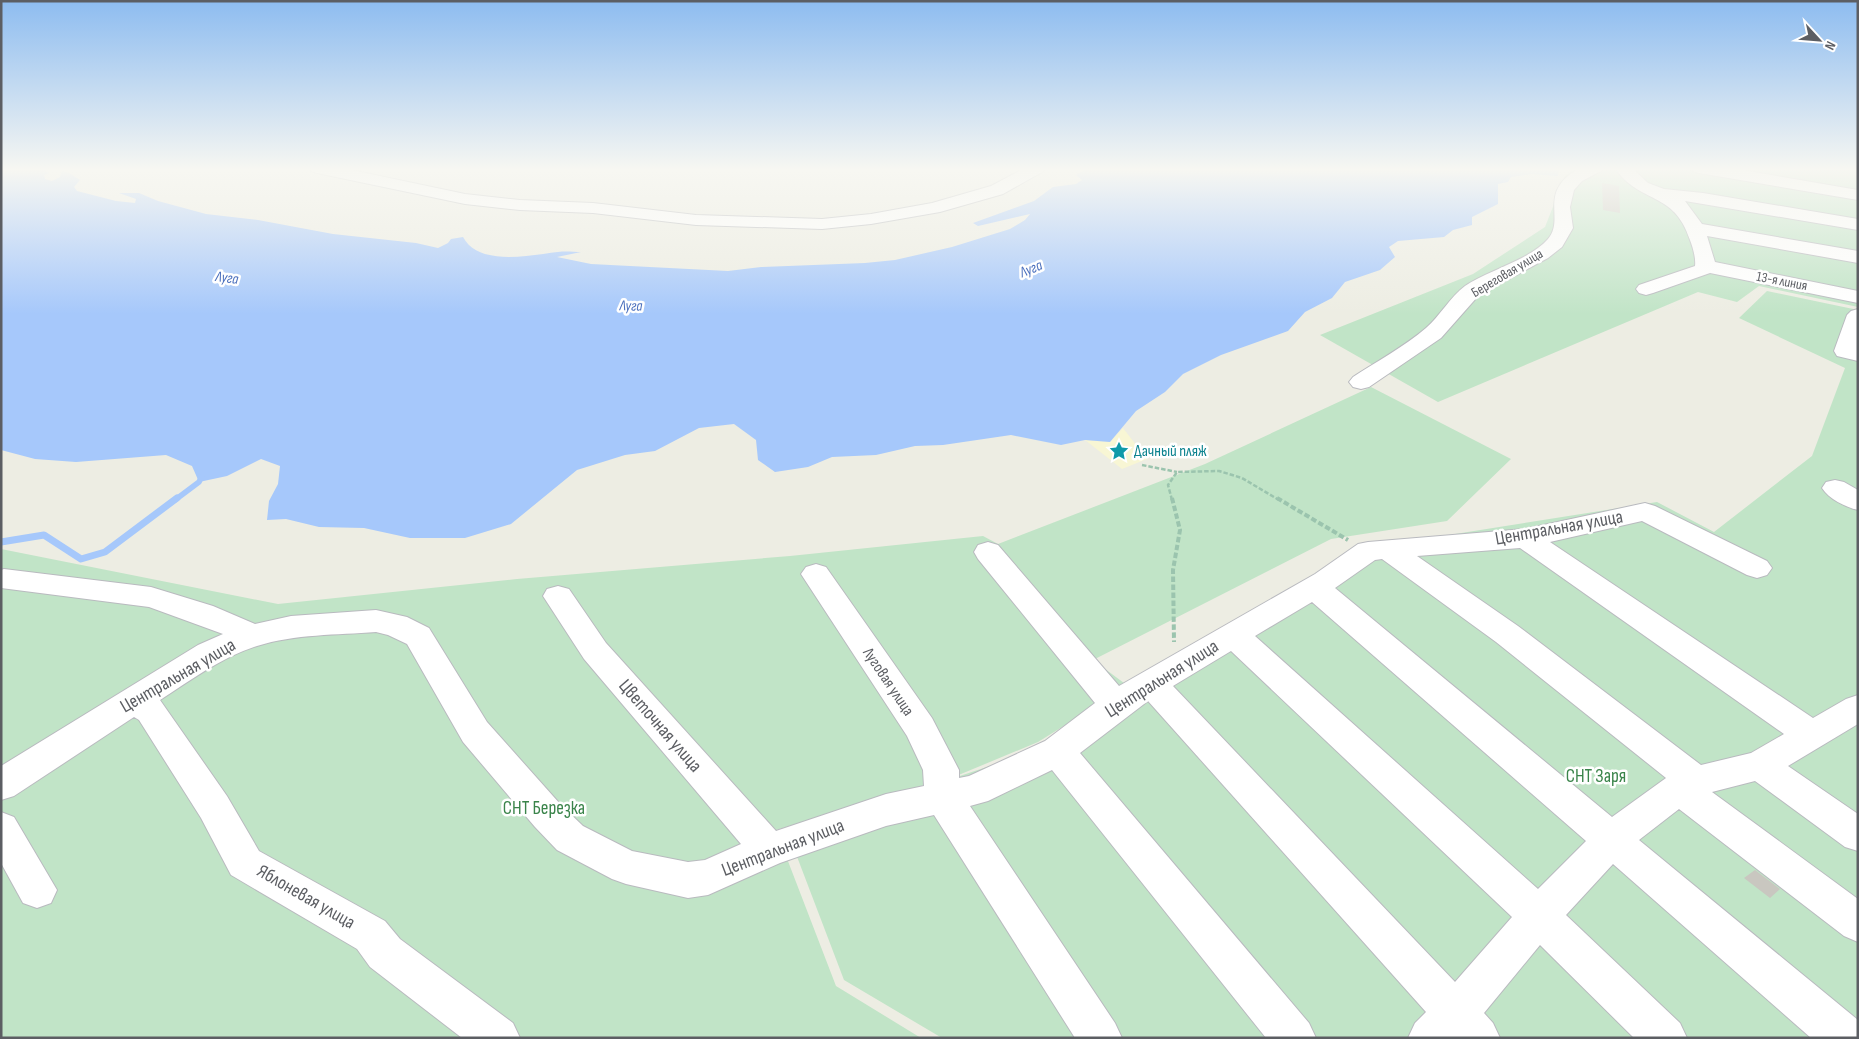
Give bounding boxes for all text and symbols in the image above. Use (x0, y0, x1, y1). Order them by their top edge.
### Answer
north arrow (1794, 15, 1844, 65)
text: N (1821, 38, 1840, 53)
street label: Береговая улица (1468, 245, 1546, 301)
water label: Луга (1016, 256, 1045, 283)
water label: Луга (213, 267, 240, 289)
street label: 13-я линия (1755, 268, 1809, 294)
water label: Луга (618, 296, 643, 316)
place icon: Дачный пляж (1108, 440, 1130, 462)
place label: Дачный пляж (1134, 442, 1207, 461)
street label: Центральная улица (1493, 505, 1625, 551)
street label: Центральная улица (116, 634, 240, 718)
street label: Центральная улица (1101, 635, 1223, 723)
street label: Луговая улица (858, 644, 918, 720)
street label: Цветочная улица (613, 675, 707, 777)
park label: СНТ Заря (1566, 765, 1626, 788)
park label: СНТ Березка (503, 797, 585, 820)
street label: Центральная улица (719, 814, 847, 882)
street label: Яблоневая улица (253, 860, 359, 934)

